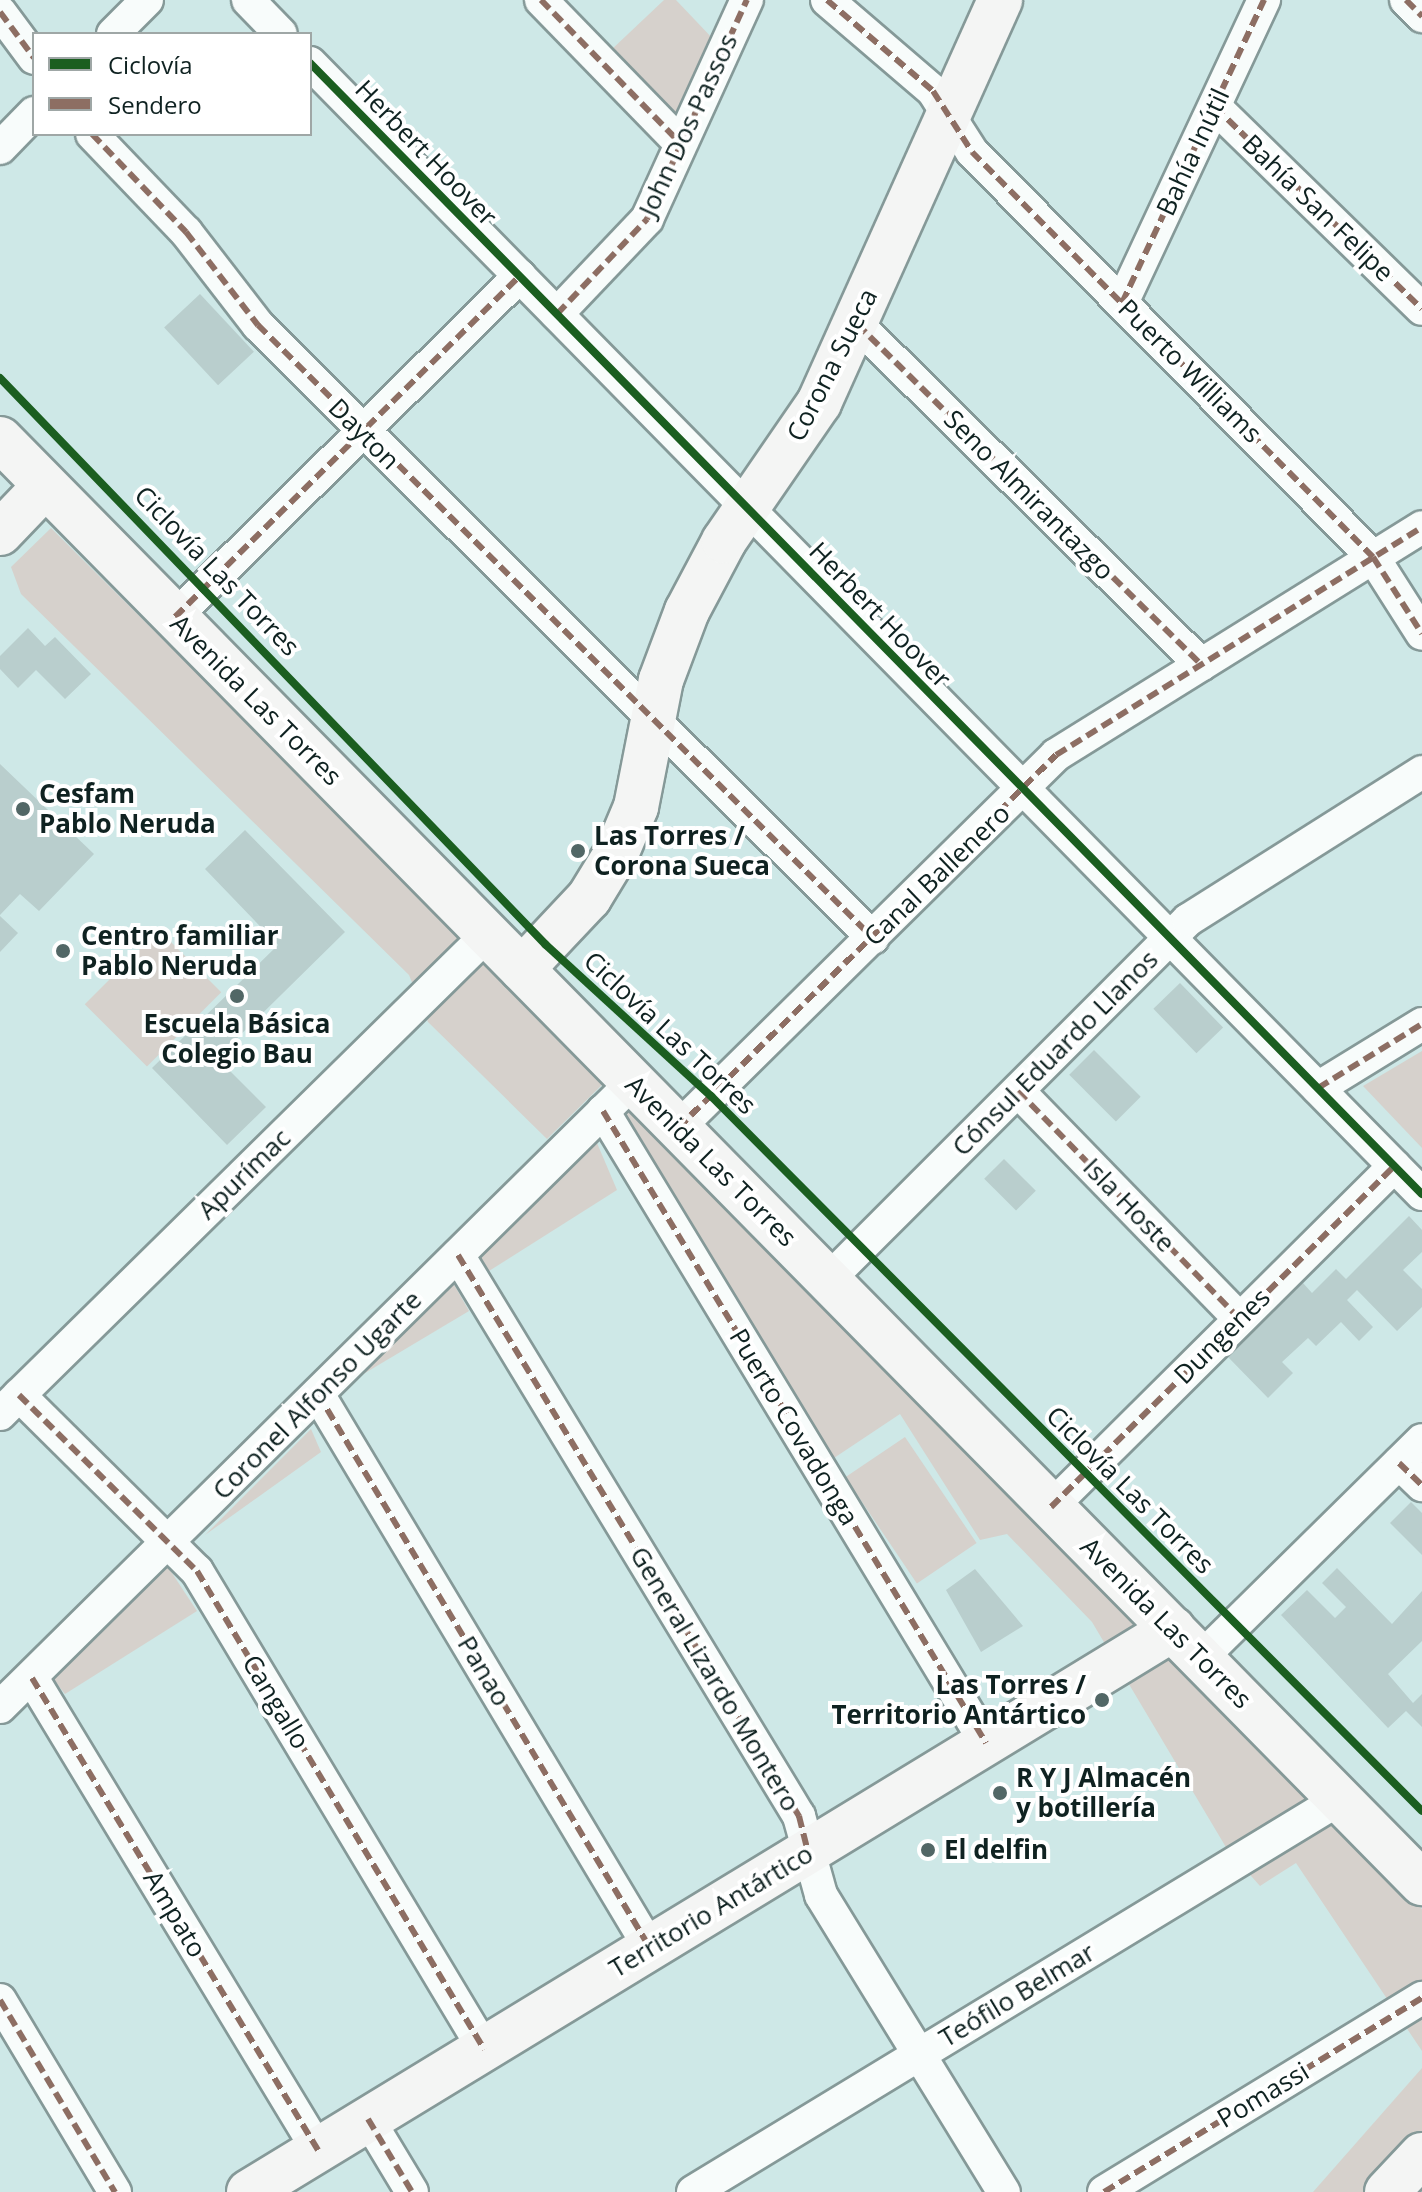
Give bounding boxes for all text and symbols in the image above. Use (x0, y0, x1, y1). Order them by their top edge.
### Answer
street label: John Dos Passos (632, 29, 744, 221)
legend (32, 32, 312, 136)
text: Ciclovía (108, 48, 193, 81)
street label: Herbert Hoover (349, 74, 503, 232)
street label: Bahía Inútil (1150, 84, 1236, 220)
text: Sendero (108, 88, 202, 121)
street label: Bahía San Felipe (1236, 128, 1400, 288)
street label: Corona Sueca (780, 283, 884, 447)
street label: Puerto Williams (1112, 293, 1268, 449)
street label: Dayton (322, 392, 406, 476)
street label: Seno Almirantazgo (938, 404, 1120, 586)
street label: Ciclovía Las Torres (128, 480, 306, 662)
street label: Herbert Hoover (803, 536, 957, 694)
street label: Avenida Las Torres (164, 608, 348, 792)
place label: Cesfam Pablo Neruda (39, 778, 216, 840)
street label: Canal Ballenero (858, 798, 1016, 952)
marker: Cesfam Pablo Neruda (14, 800, 32, 818)
place label: Las Torres / Corona Sueca (594, 820, 770, 882)
marker: Las Torres / Corona Sueca (569, 842, 587, 860)
place label: Centro familiar Pablo Neruda (81, 920, 279, 982)
marker: Centro familiar Pablo Neruda (52, 940, 74, 962)
street label: Cónsul Eduardo Llanos (946, 944, 1164, 1162)
street label: Ciclovía Las Torres (578, 945, 762, 1121)
marker: Escuela Básica Colegio Bau (228, 987, 246, 1005)
place label: Escuela Básica Colegio Bau (144, 1008, 330, 1070)
street label: Avenida Las Torres (619, 1069, 803, 1253)
street label: Apurímac (191, 1122, 297, 1226)
street label: Isla Hoste (1077, 1152, 1181, 1258)
street label: Dungenes (1168, 1282, 1276, 1390)
street label: Coronel Alfonso Ugarte (206, 1284, 428, 1506)
street label: Puerto Covadonga (723, 1323, 865, 1531)
street label: Ciclovía Las Torres (1040, 1400, 1220, 1580)
street label: Avenida Las Torres (1074, 1531, 1258, 1715)
street label: General Lizardo Montero (624, 1541, 806, 1817)
street label: Panao (451, 1630, 517, 1712)
street label: Cangallo (236, 1649, 316, 1755)
place label: Las Torres / Territorio Antártico (832, 1669, 1086, 1730)
marker: Las Torres / Territorio Antártico (1093, 1691, 1111, 1709)
place label: R Y J Almacén y botillería (1016, 1762, 1191, 1824)
marker: R Y J Almacén y botillería (991, 1784, 1009, 1802)
place label: El delfin (944, 1834, 1048, 1866)
street label: Territorio Antártico (604, 1838, 818, 1984)
marker: El delfin (919, 1841, 937, 1859)
street label: Ampato (137, 1865, 213, 1963)
street label: Teófilo Belmar (934, 1936, 1100, 2054)
street label: Pomassi (1212, 2056, 1314, 2134)

